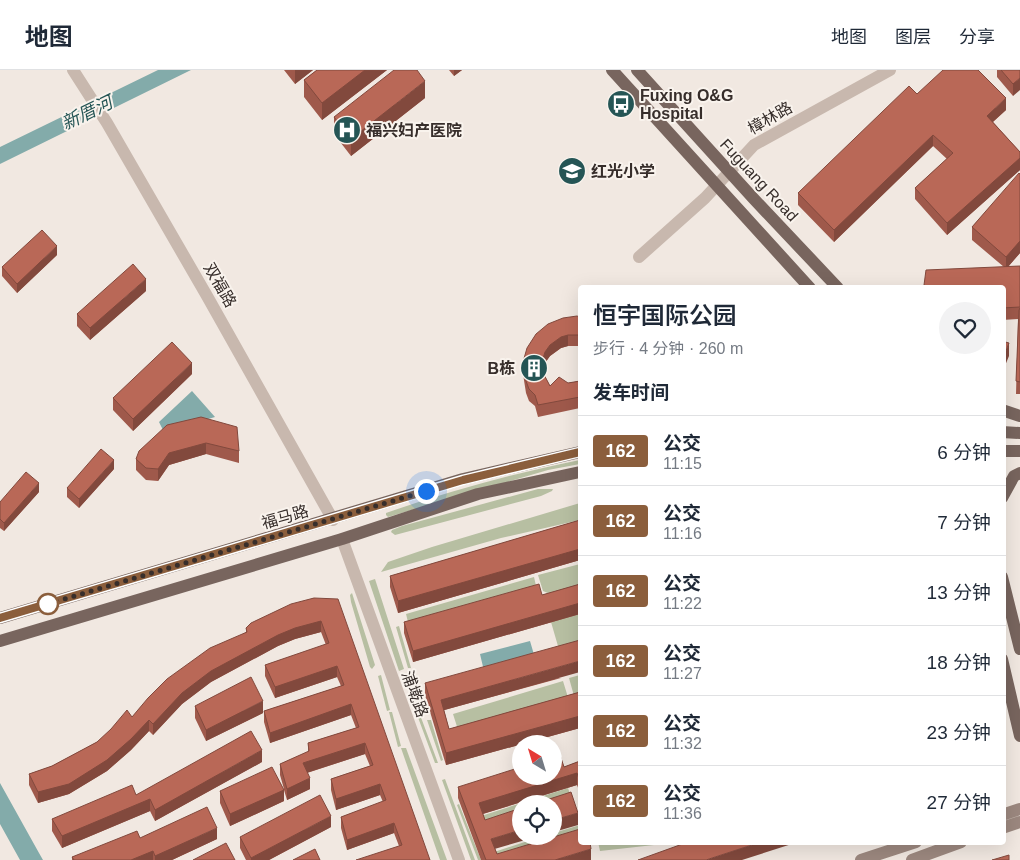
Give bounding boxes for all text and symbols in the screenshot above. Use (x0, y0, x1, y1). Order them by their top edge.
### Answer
text: 地图 (25, 23, 73, 50)
text: 地图 (831, 27, 867, 47)
text: 图层 (895, 27, 931, 47)
text: 分享 (959, 27, 995, 47)
place label: Fuxing O&G Hospital (640, 87, 733, 122)
bus stop icon: Fuxing O&G Hospital (606, 89, 636, 119)
water label: 新厝河 (58, 91, 118, 134)
street label: 樟林路 (745, 99, 795, 137)
hospital icon: 福兴妇产医院 (332, 115, 362, 145)
place label: 福兴妇产医院 (366, 121, 462, 139)
street label: Fuguang Road (717, 135, 801, 225)
school or university icon: 红光小学 (557, 156, 587, 186)
place label: 红光小学 (591, 163, 655, 180)
street label: 双福路 (201, 260, 239, 310)
text: 恒宇国际公园 (593, 302, 737, 329)
button: heart (939, 302, 991, 354)
text: 步行 · 4 分钟 · 260 m (593, 340, 743, 357)
building icon: B栋 (519, 353, 549, 383)
place label: B栋 (487, 359, 515, 377)
text: 发车时间 (593, 382, 669, 403)
text: 公交 (663, 433, 701, 454)
text: 162 (605, 441, 636, 461)
text: 6 分钟 (937, 442, 991, 463)
text: 11:15 (663, 455, 702, 472)
your location (414, 479, 439, 504)
street label: 福马路 (260, 502, 310, 532)
text: 公交 (663, 503, 701, 524)
text: 162 (605, 511, 636, 531)
text: 7 分钟 (937, 512, 991, 533)
text: 11:16 (663, 525, 702, 542)
text: 公交 (663, 573, 701, 594)
text: 162 (605, 581, 636, 601)
text: 13 分钟 (927, 582, 991, 603)
unlabelled marker (37, 593, 59, 615)
text: 11:22 (663, 595, 702, 612)
text: 公交 (663, 643, 701, 664)
text: 162 (605, 651, 636, 671)
text: 18 分钟 (927, 652, 991, 673)
text: 11:27 (663, 665, 702, 682)
street label: 浦墘路 (399, 669, 431, 719)
text: 公交 (663, 713, 701, 734)
text: 162 (605, 721, 636, 741)
text: 23 分钟 (927, 722, 991, 743)
north arrow (512, 735, 562, 785)
map controls (512, 735, 562, 845)
text: 11:32 (663, 735, 702, 752)
text: 公交 (663, 783, 701, 804)
text: 162 (605, 791, 636, 811)
text: 27 分钟 (927, 792, 991, 813)
button: locate (512, 795, 562, 845)
text: 11:36 (663, 805, 702, 822)

